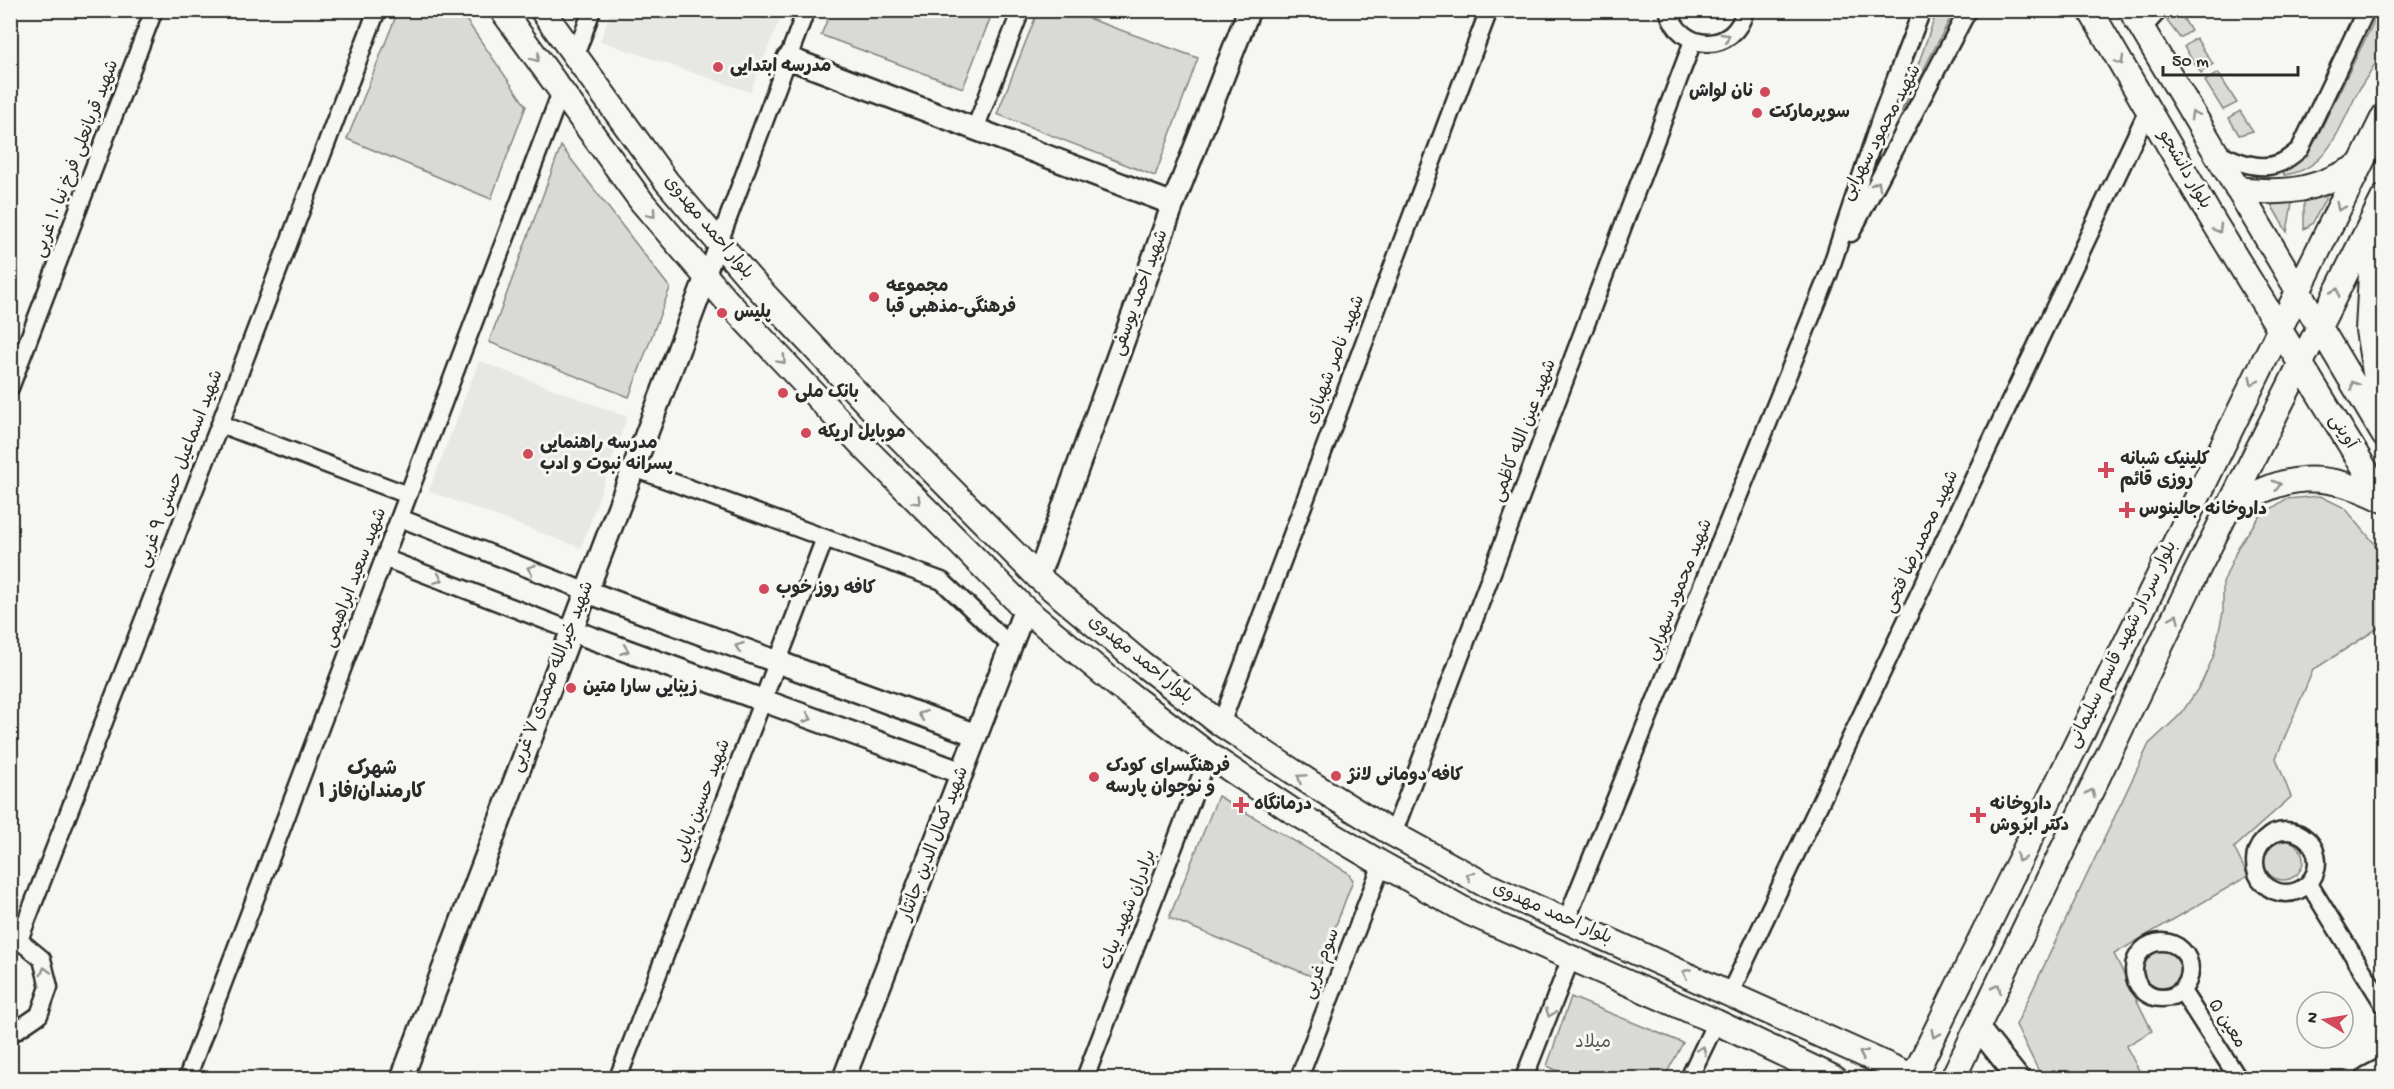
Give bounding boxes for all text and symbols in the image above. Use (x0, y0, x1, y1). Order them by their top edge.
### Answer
one-way arrow (1720, 32, 1730, 44)
scale bar (2163, 39, 2298, 77)
one-way arrow (529, 51, 540, 62)
text: 50 m (2172, 52, 2209, 73)
one-way arrow (2113, 55, 2125, 65)
street label: شهید قربانعلی فرخ نیا ۱۰ غربی (30, 57, 124, 261)
place label: مدرسه ابتدایی (730, 57, 831, 78)
marker: مدرسه ابتدایی (711, 60, 725, 74)
street label: شهید محمود سهرابی (1837, 61, 1927, 205)
place label: نان لواش (1689, 82, 1753, 103)
marker: نان لواش (1758, 85, 1772, 99)
place label: سوپرمارکت (1769, 103, 1850, 124)
marker: سوپرمارکت (1750, 106, 1764, 120)
one-way arrow (2189, 111, 2201, 121)
street label: بلوار دانشجو (2152, 126, 2215, 213)
street label: بلوار احمد مهدوی (659, 172, 757, 284)
one-way arrow (1870, 180, 1881, 191)
one-way arrow (2335, 200, 2347, 211)
one-way arrow (645, 207, 656, 218)
one-way arrow (2211, 223, 2223, 233)
street label: شهید احمد یوسفی (1108, 227, 1174, 359)
place label: مجموعه فرهنگی-مذهبی قبا (886, 277, 1016, 319)
one-way arrow (2329, 288, 2341, 299)
marker: مجموعه فرهنگی-مذهبی قبا (867, 290, 881, 304)
street label: شهید ناصر شهبازی (1302, 293, 1370, 427)
place label: پلیس (734, 303, 772, 324)
marker: پلیس (715, 306, 729, 320)
one-way arrow (775, 353, 786, 364)
street label: شهید عین الله کاظمی (1488, 357, 1562, 505)
street label: شهید اسماعیل حسنی ۹ غربی (134, 367, 228, 571)
one-way arrow (2249, 375, 2261, 386)
one-way arrow (2349, 381, 2361, 391)
place label: بانک ملی (795, 383, 859, 404)
marker: بانک ملی (776, 386, 790, 400)
street label: آوینی (2323, 410, 2362, 455)
place label: موبایل اریکه (818, 423, 906, 444)
marker: موبایل اریکه (799, 426, 813, 440)
place label: مدرسه راهنمایی پسرانه نبوت و ادب (540, 434, 673, 476)
marker: مدرسه راهنمایی پسرانه نبوت و ادب (521, 447, 535, 461)
place label: کلینیک شبانه روزى قائم (2120, 450, 2210, 493)
marker: کلینیک شبانه روزى قائم (2097, 461, 2115, 479)
street label: شهید محمدرضا فتحی (1880, 467, 1964, 617)
one-way arrow (2271, 480, 2282, 492)
one-way arrow (910, 493, 921, 504)
place label: داروخانه جالینوس (2139, 500, 2267, 521)
marker: داروخانه جالینوس (2120, 503, 2134, 517)
street label: شهید سعید ابراهیمی (320, 505, 392, 651)
street label: شهید محمود سهرابی (1642, 516, 1718, 664)
street label: بلوار سردار شهید قاسم سلیمانی (2064, 538, 2183, 753)
one-way arrow (526, 564, 537, 576)
one-way arrow (433, 572, 444, 584)
place label: کافه روز خوب (776, 577, 876, 600)
street label: شهید خیرالله صمدی ۷ غربی (507, 578, 599, 776)
marker: کافه روز خوب (757, 582, 771, 596)
street label: بلوار احمد مهدوی (1083, 611, 1197, 709)
one-way arrow (2167, 613, 2179, 624)
one-way arrow (734, 642, 745, 655)
one-way arrow (619, 643, 630, 655)
place label: زیبایی سارا متین (583, 678, 697, 699)
marker: زیبایی سارا متین (564, 681, 578, 695)
one-way arrow (802, 710, 813, 723)
one-way arrow (917, 710, 928, 722)
street label: شهید حسین بابایی (670, 737, 736, 865)
place label: فرهنگسرای کودک و نوجوان پارسه (1106, 754, 1230, 799)
district label: شهرک کارمندان/فاز ۱ (319, 758, 426, 805)
street label: شهید کمال الدین جانثار (895, 764, 974, 926)
place label: کافه دومانی لانژ (1346, 764, 1463, 787)
marker: کافه دومانی لانژ (1329, 769, 1343, 783)
marker: فرهنگسرای کودک و نوجوان پارسه (1087, 770, 1101, 784)
one-way arrow (1297, 774, 1308, 785)
one-way arrow (2083, 789, 2095, 800)
place label: درمانگاه (1254, 792, 1312, 816)
place label: داروخانه دکتر ابروش (1990, 795, 2069, 837)
marker: درمانگاه (1232, 796, 1250, 814)
marker: داروخانه دکتر ابروش (1971, 808, 1985, 822)
street label: برادران شهید بیات (1096, 847, 1162, 973)
one-way arrow (2015, 852, 2027, 863)
one-way arrow (1466, 872, 1476, 883)
street label: بلوار احمد مهدوی (1489, 878, 1615, 950)
street label: سوم غربی (1299, 926, 1346, 1003)
one-way arrow (40, 966, 52, 977)
one-way arrow (1681, 969, 1692, 981)
one-way arrow (1990, 984, 2002, 995)
north arrow (2295, 990, 2355, 1050)
street label: معین ۵ (2202, 996, 2250, 1052)
one-way arrow (1545, 1007, 1557, 1018)
text: N (2303, 1010, 2324, 1025)
one-way arrow (1930, 1027, 1942, 1038)
park label: میلاد (1575, 1033, 1611, 1054)
one-way arrow (1695, 1046, 1707, 1057)
one-way arrow (1859, 1050, 1870, 1062)

